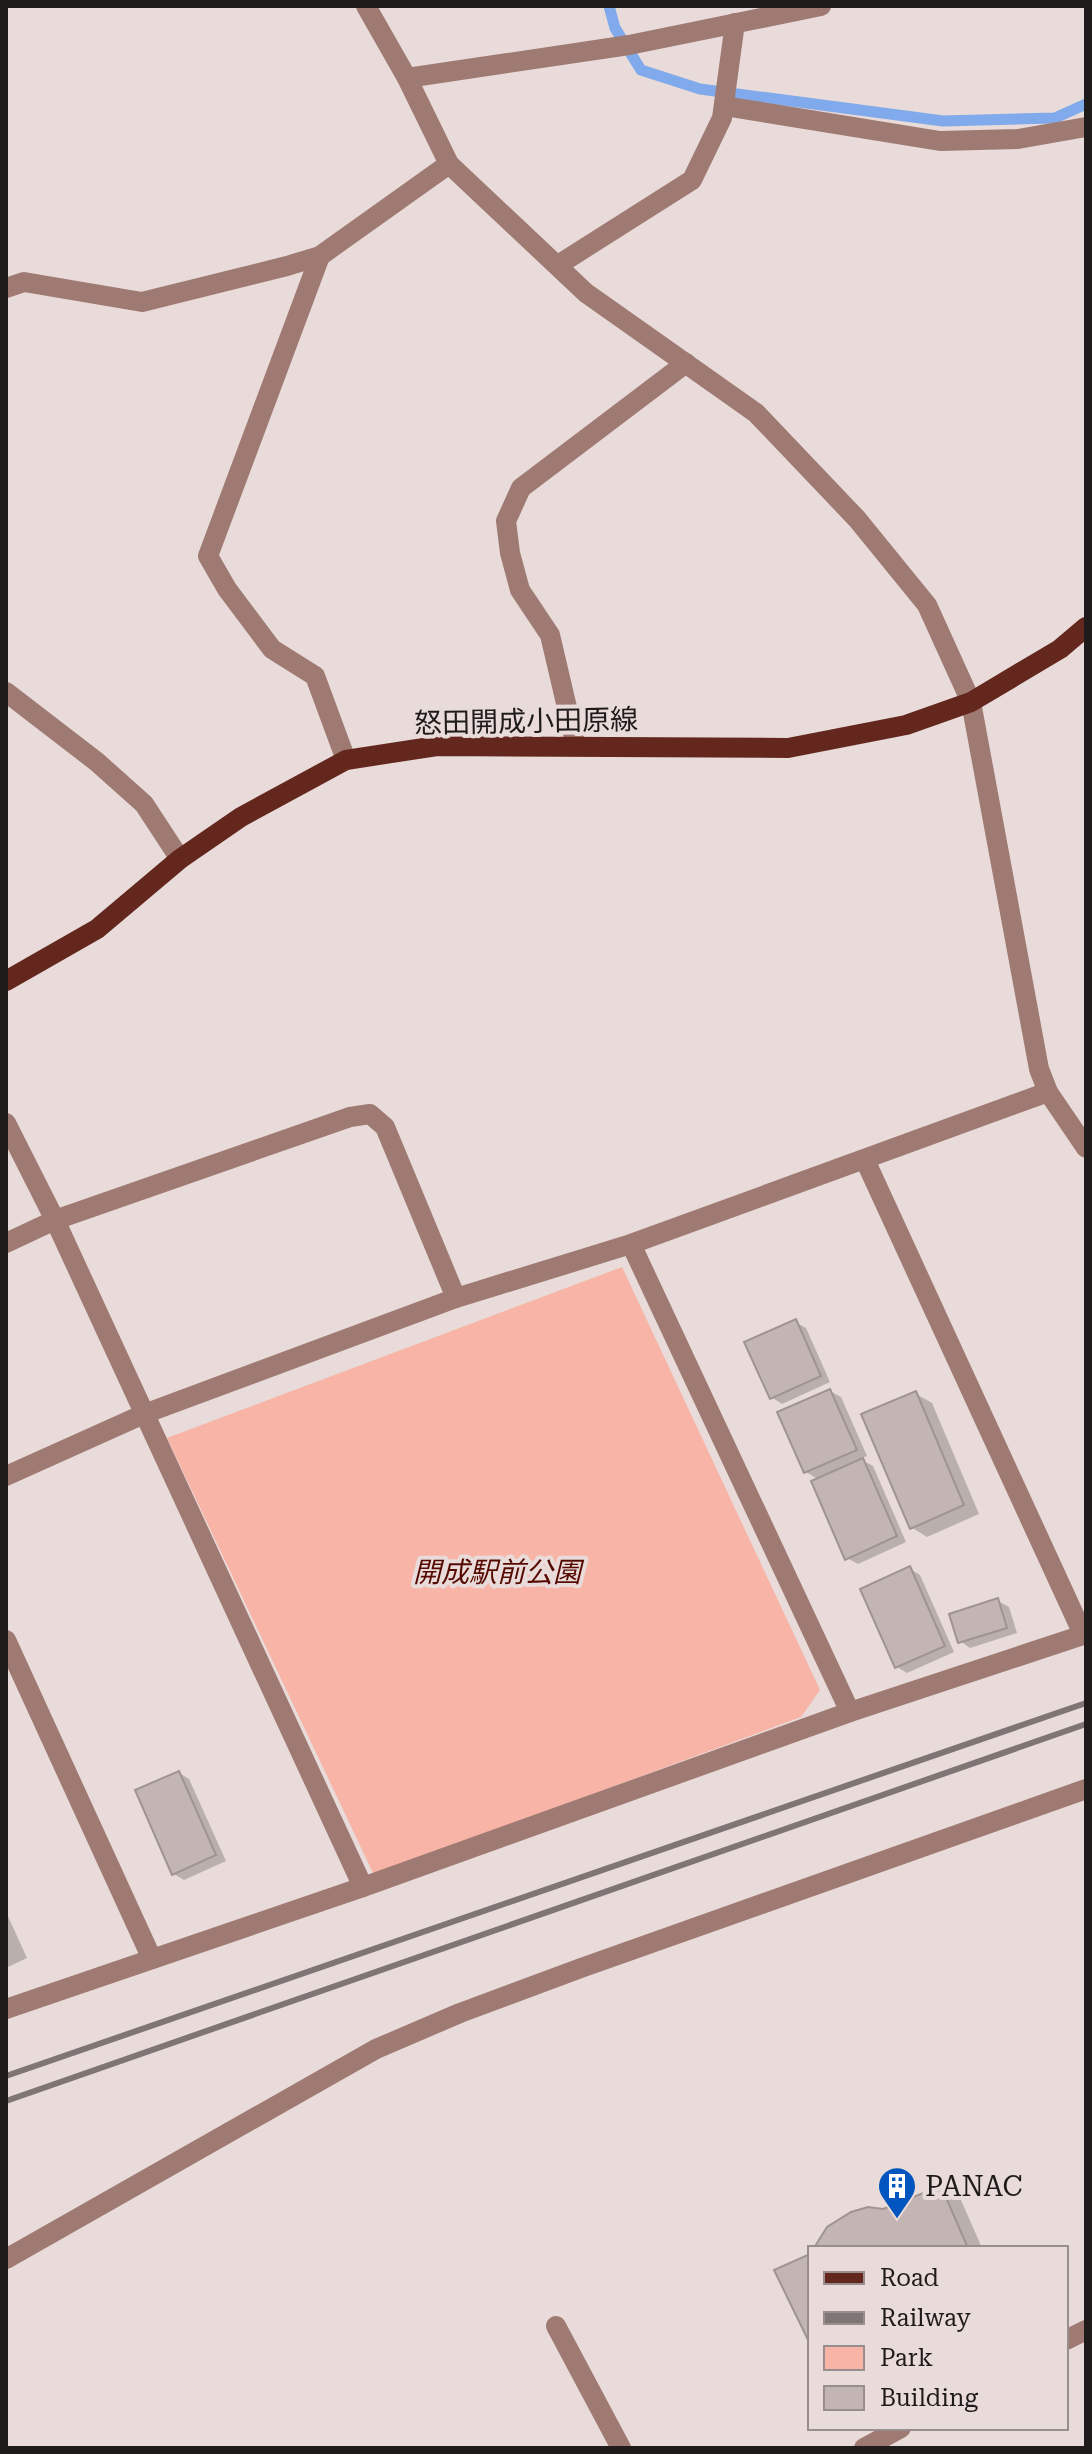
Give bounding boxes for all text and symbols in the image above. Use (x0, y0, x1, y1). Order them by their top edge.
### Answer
street label: 怒田開成小田原線 (414, 703, 638, 740)
park label: 開成駅前公園 (413, 1556, 585, 1589)
building icon: PANAC (876, 2165, 918, 2220)
place label: PANAC (925, 2170, 1023, 2203)
legend (808, 2246, 1068, 2430)
text: Road (880, 2264, 939, 2292)
text: Railway (880, 2304, 971, 2332)
text: Park (880, 2344, 933, 2372)
text: Building (880, 2384, 978, 2412)

